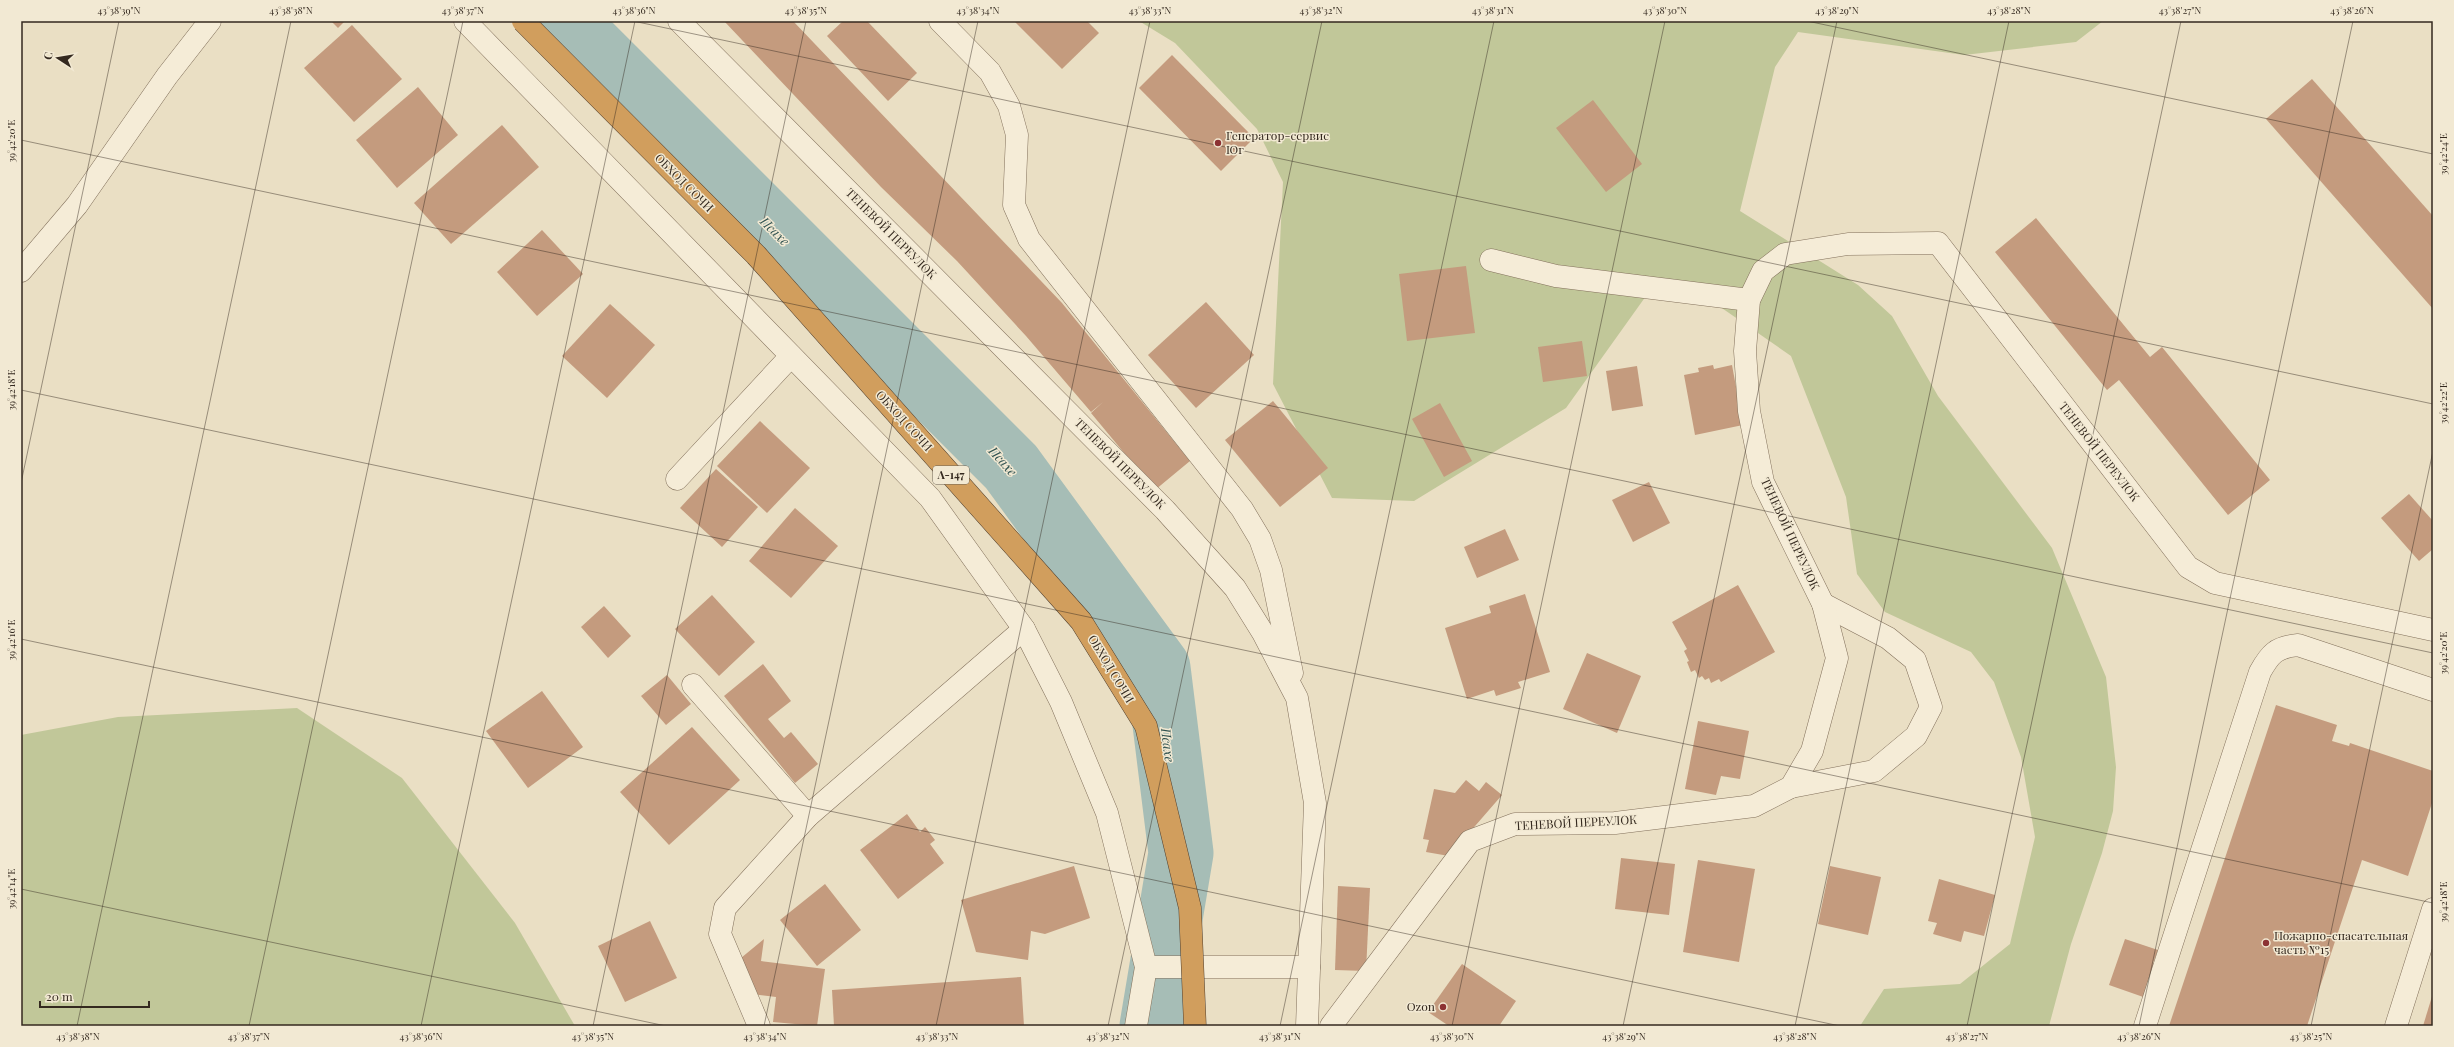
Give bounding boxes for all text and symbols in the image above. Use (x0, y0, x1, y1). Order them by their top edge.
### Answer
text: 43°38'39"N (97, 3, 141, 17)
text: 43°38'38"N (269, 3, 313, 17)
text: 43°38'37"N (442, 3, 484, 17)
text: 43°38'36"N (612, 3, 656, 17)
text: 43°38'35"N (785, 3, 827, 17)
text: 43°38'34"N (957, 3, 999, 17)
text: 43°38'33"N (1129, 3, 1171, 17)
text: 43°38'32"N (1300, 3, 1342, 17)
text: 43°38'31"N (1472, 3, 1514, 17)
text: 43°38'30"N (1643, 3, 1687, 17)
text: 43°38'29"N (1815, 3, 1859, 17)
text: 43°38'28"N (1987, 3, 2031, 17)
text: 43°38'27"N (2159, 3, 2201, 17)
text: 43°38'26"N (2330, 3, 2374, 17)
north arrow (38, 38, 78, 78)
text: С (40, 50, 56, 61)
text: 39°42'20"E (4, 120, 18, 162)
place label: Генератор-сервис Юг (1226, 127, 1329, 157)
text: 39°42'24"E (2436, 133, 2450, 175)
marker: Генератор-сервис Юг (1213, 138, 1223, 148)
street label: ОБХОД СОЧИ (652, 150, 717, 215)
street label: ТЕНЕВОЙ ПЕРЕУЛОК (843, 184, 941, 282)
water label: Псахе (757, 212, 794, 249)
text: 39°42'18"E (4, 369, 18, 411)
text: 39°42'22"E (2436, 382, 2450, 424)
street label: ОБХОД СОЧИ (873, 386, 936, 454)
street label: ТЕНЕВОЙ ПЕРЕУЛОК (2056, 398, 2144, 505)
street label: ТЕНЕВОЙ ПЕРЕУЛОК (1072, 414, 1170, 512)
water label: Псахе (985, 442, 1021, 479)
road number: А-147 (933, 466, 969, 484)
street label: ТЕНЕВОЙ ПЕРЕУЛОК (1758, 475, 1824, 592)
text: 39°42'16"E (4, 619, 18, 661)
street label: ОБХОД СОЧИ (1085, 631, 1138, 705)
text: 39°42'20"E (2436, 632, 2450, 674)
water label: Псахе (1158, 726, 1179, 763)
street label: ТЕНЕВОЙ ПЕРЕУЛОК (1514, 811, 1638, 833)
text: 39°42'14"E (4, 869, 18, 909)
text: 39°42'18"E (2436, 881, 2450, 923)
place label: Пожарно-спасательная часть №15 (2274, 927, 2409, 957)
marker: Пожарно-спасательная часть №15 (2261, 938, 2271, 948)
scale bar (40, 983, 149, 1009)
text: 20 m (46, 988, 73, 1004)
place label: Ozon (1407, 998, 1435, 1014)
marker: Ozon (1438, 1002, 1448, 1012)
text: 43°38'38"N (56, 1029, 100, 1043)
text: 43°38'37"N (228, 1029, 270, 1043)
text: 43°38'36"N (399, 1029, 443, 1043)
text: 43°38'35"N (572, 1029, 614, 1043)
text: 43°38'34"N (744, 1029, 786, 1043)
text: 43°38'33"N (916, 1029, 958, 1043)
text: 43°38'32"N (1087, 1029, 1129, 1043)
text: 43°38'31"N (1259, 1029, 1301, 1043)
text: 43°38'30"N (1430, 1029, 1474, 1043)
text: 43°38'29"N (1602, 1029, 1646, 1043)
text: 43°38'28"N (1773, 1029, 1817, 1043)
text: 43°38'27"N (1946, 1029, 1988, 1043)
text: 43°38'26"N (2117, 1029, 2161, 1043)
text: 43°38'25"N (2290, 1029, 2332, 1043)

